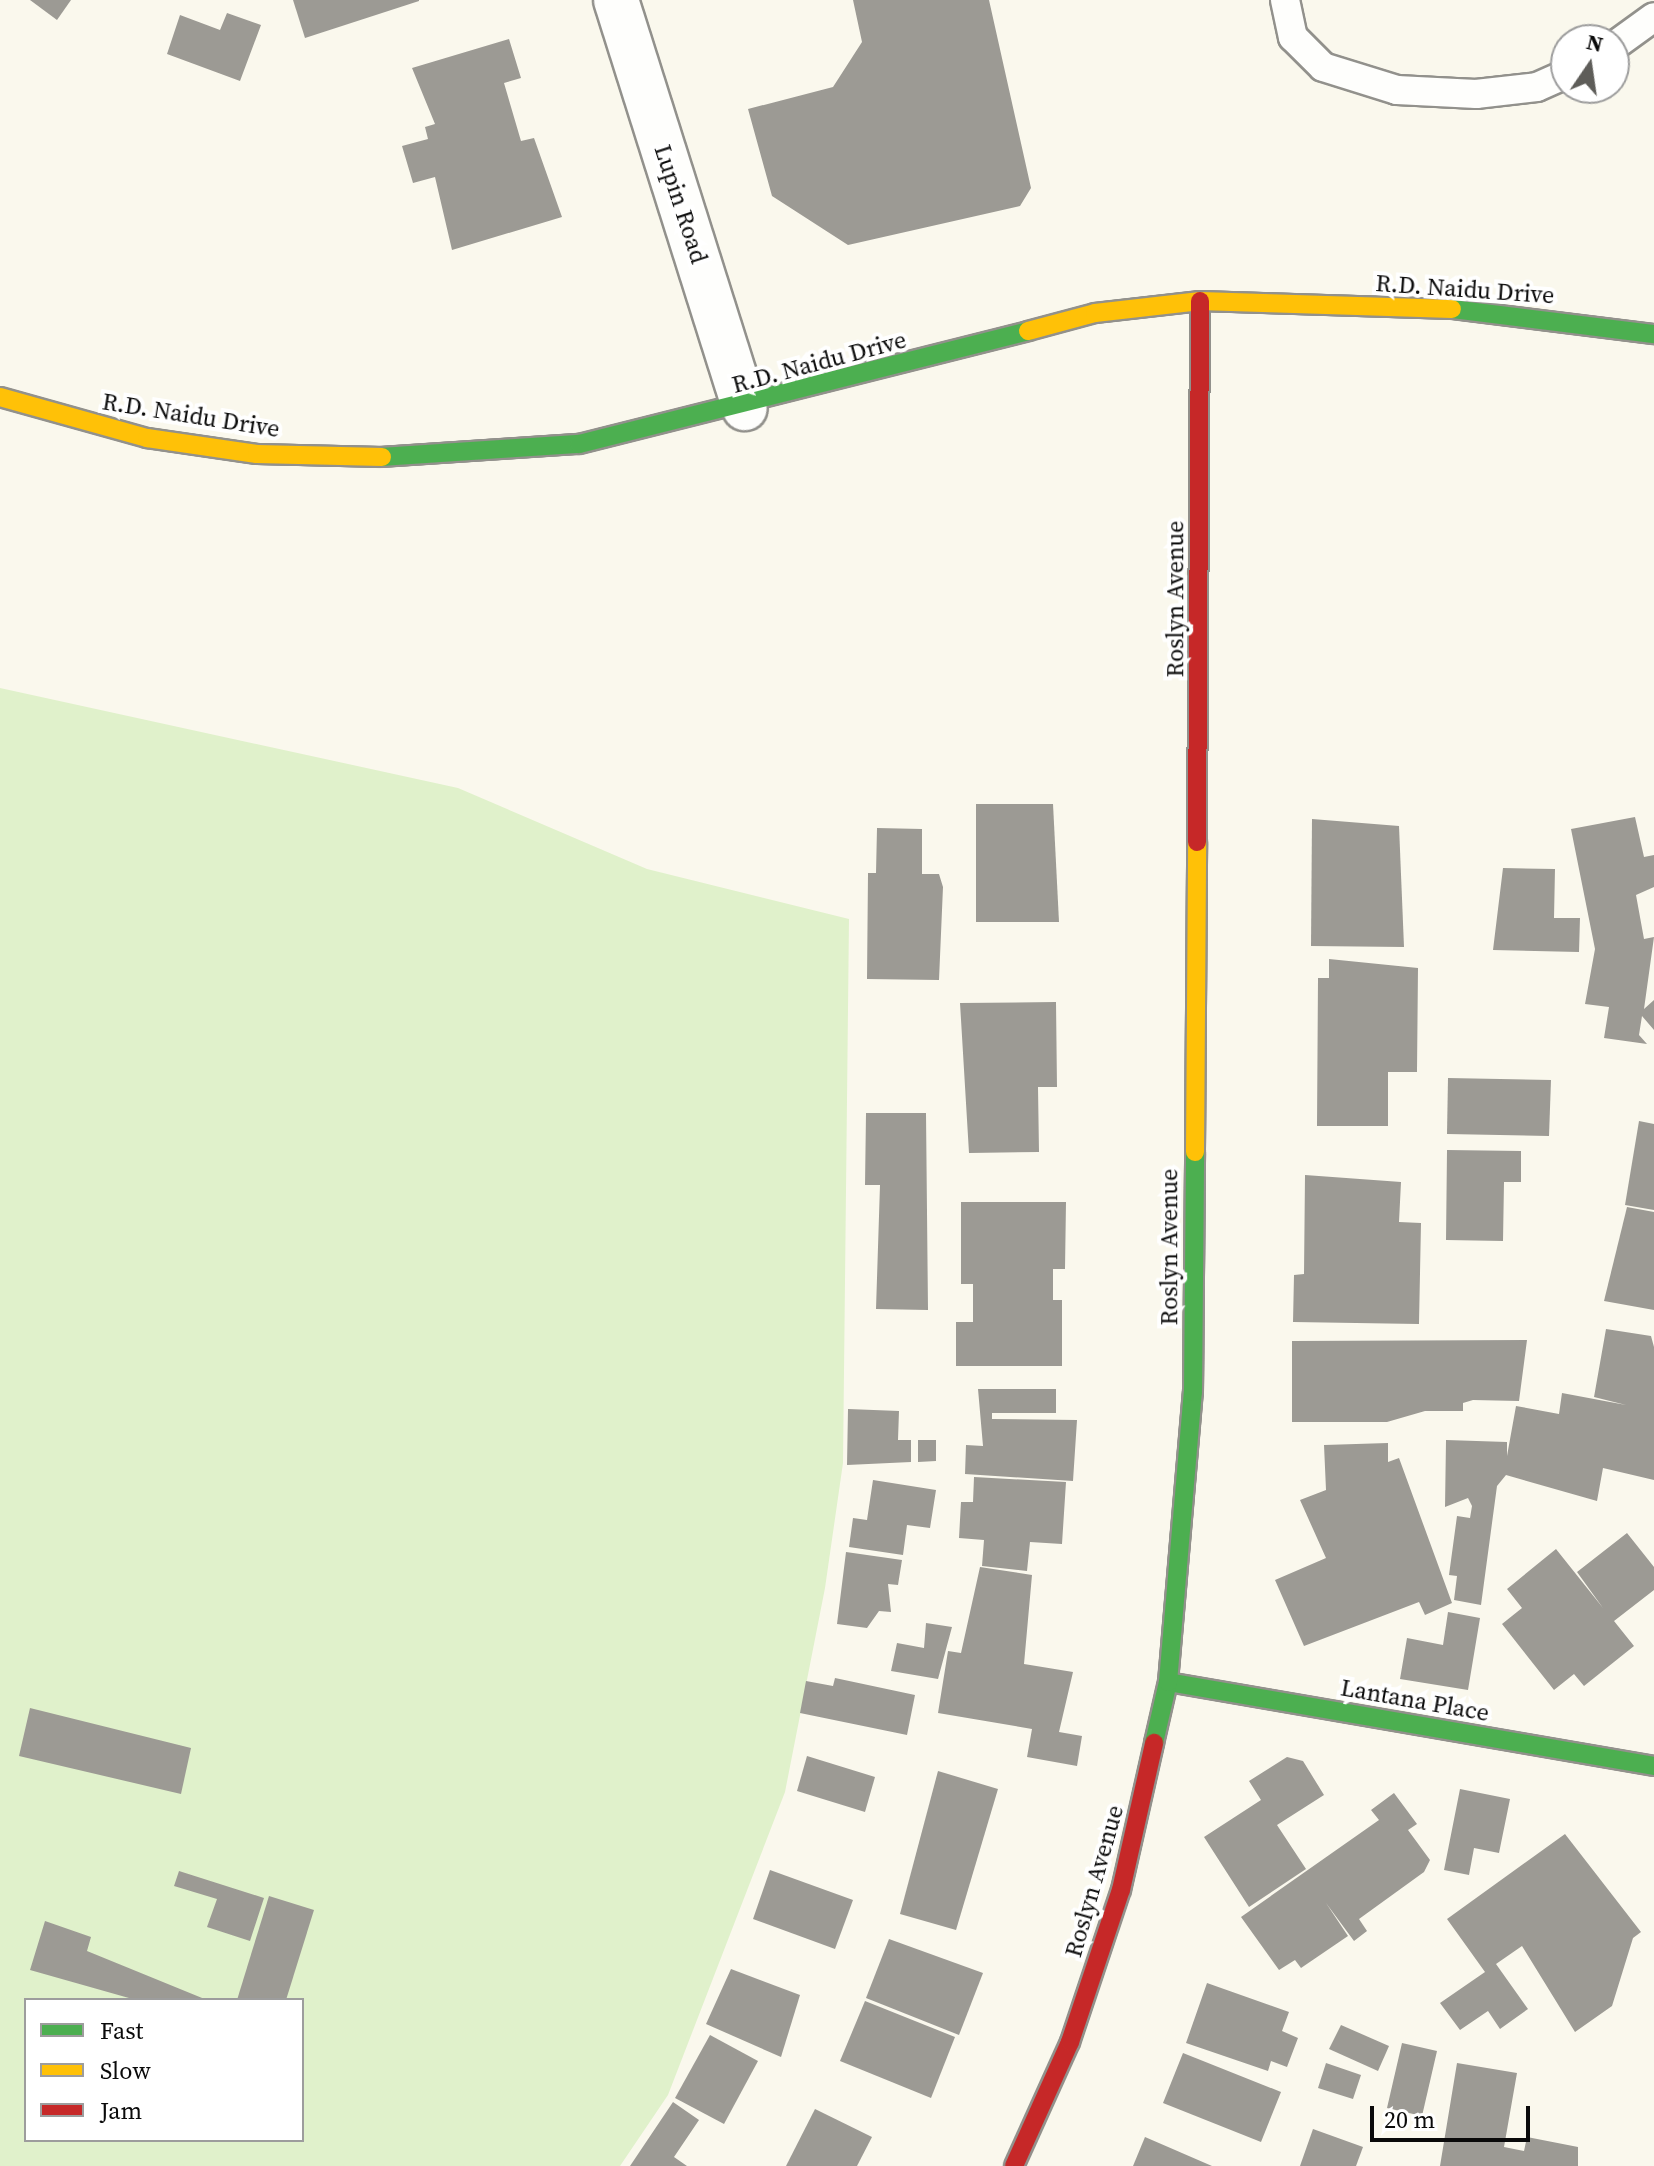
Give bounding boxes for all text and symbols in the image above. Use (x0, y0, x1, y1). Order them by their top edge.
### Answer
north arrow (1550, 24, 1630, 104)
text: N (1584, 26, 1606, 59)
street label: Lupin Road (648, 141, 714, 267)
street label: R.D. Naidu Drive (1375, 268, 1555, 310)
street label: R.D. Naidu Drive (729, 325, 909, 399)
street label: R.D. Naidu Drive (100, 387, 282, 443)
street label: Roslyn Avenue (1161, 521, 1189, 677)
street label: Roslyn Avenue (1155, 1169, 1183, 1325)
street label: Lantana Place (1338, 1673, 1492, 1727)
street label: Roslyn Avenue (1059, 1802, 1129, 1960)
legend (24, 1998, 304, 2142)
text: Fast (100, 2014, 143, 2047)
text: Slow (100, 2054, 151, 2087)
scale bar (1374, 2090, 1534, 2140)
text: Jam (100, 2094, 142, 2127)
text: 20 m (1384, 2103, 1435, 2136)

